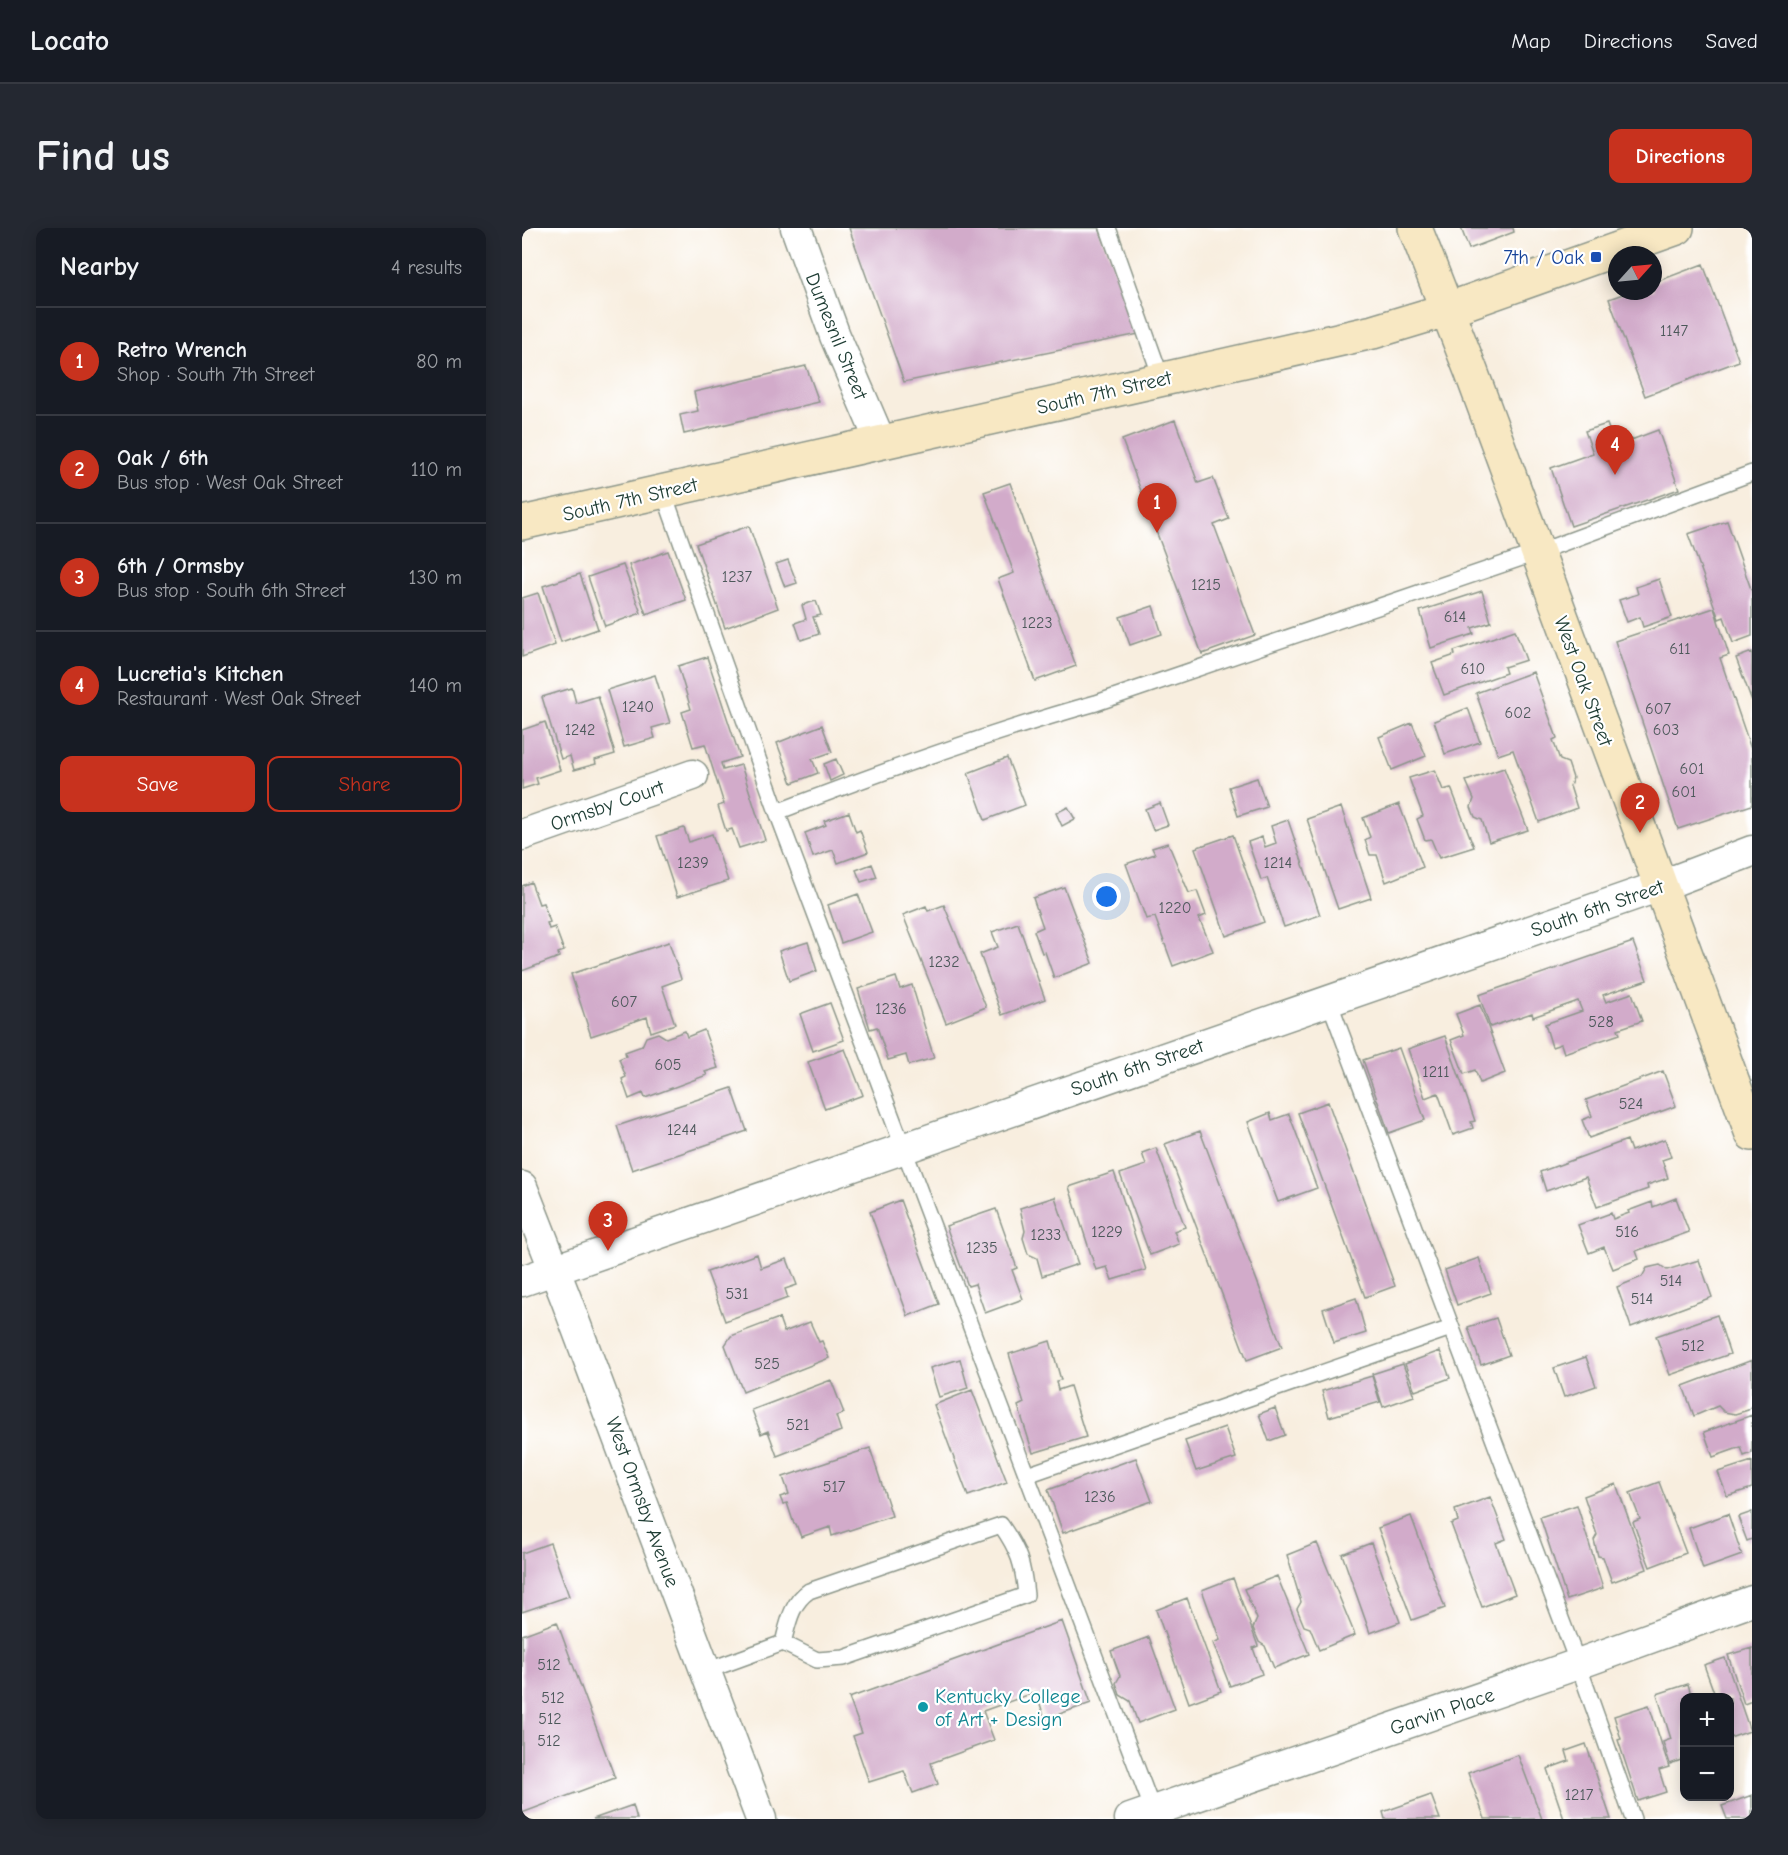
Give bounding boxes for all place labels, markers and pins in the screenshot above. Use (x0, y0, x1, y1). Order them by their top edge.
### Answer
place label: 7th / Oak (1503, 246, 1584, 269)
marker: 7th / Oak (1589, 250, 1603, 264)
pin: 4 (1596, 426, 1634, 475)
pin: 1 (1138, 484, 1176, 533)
pin: 2 (1620, 784, 1660, 833)
pin: 3 (588, 1202, 628, 1251)
place label: Kentucky College of Art + Design (935, 1685, 1080, 1731)
marker: Kentucky College of Art + Design (916, 1700, 930, 1714)

